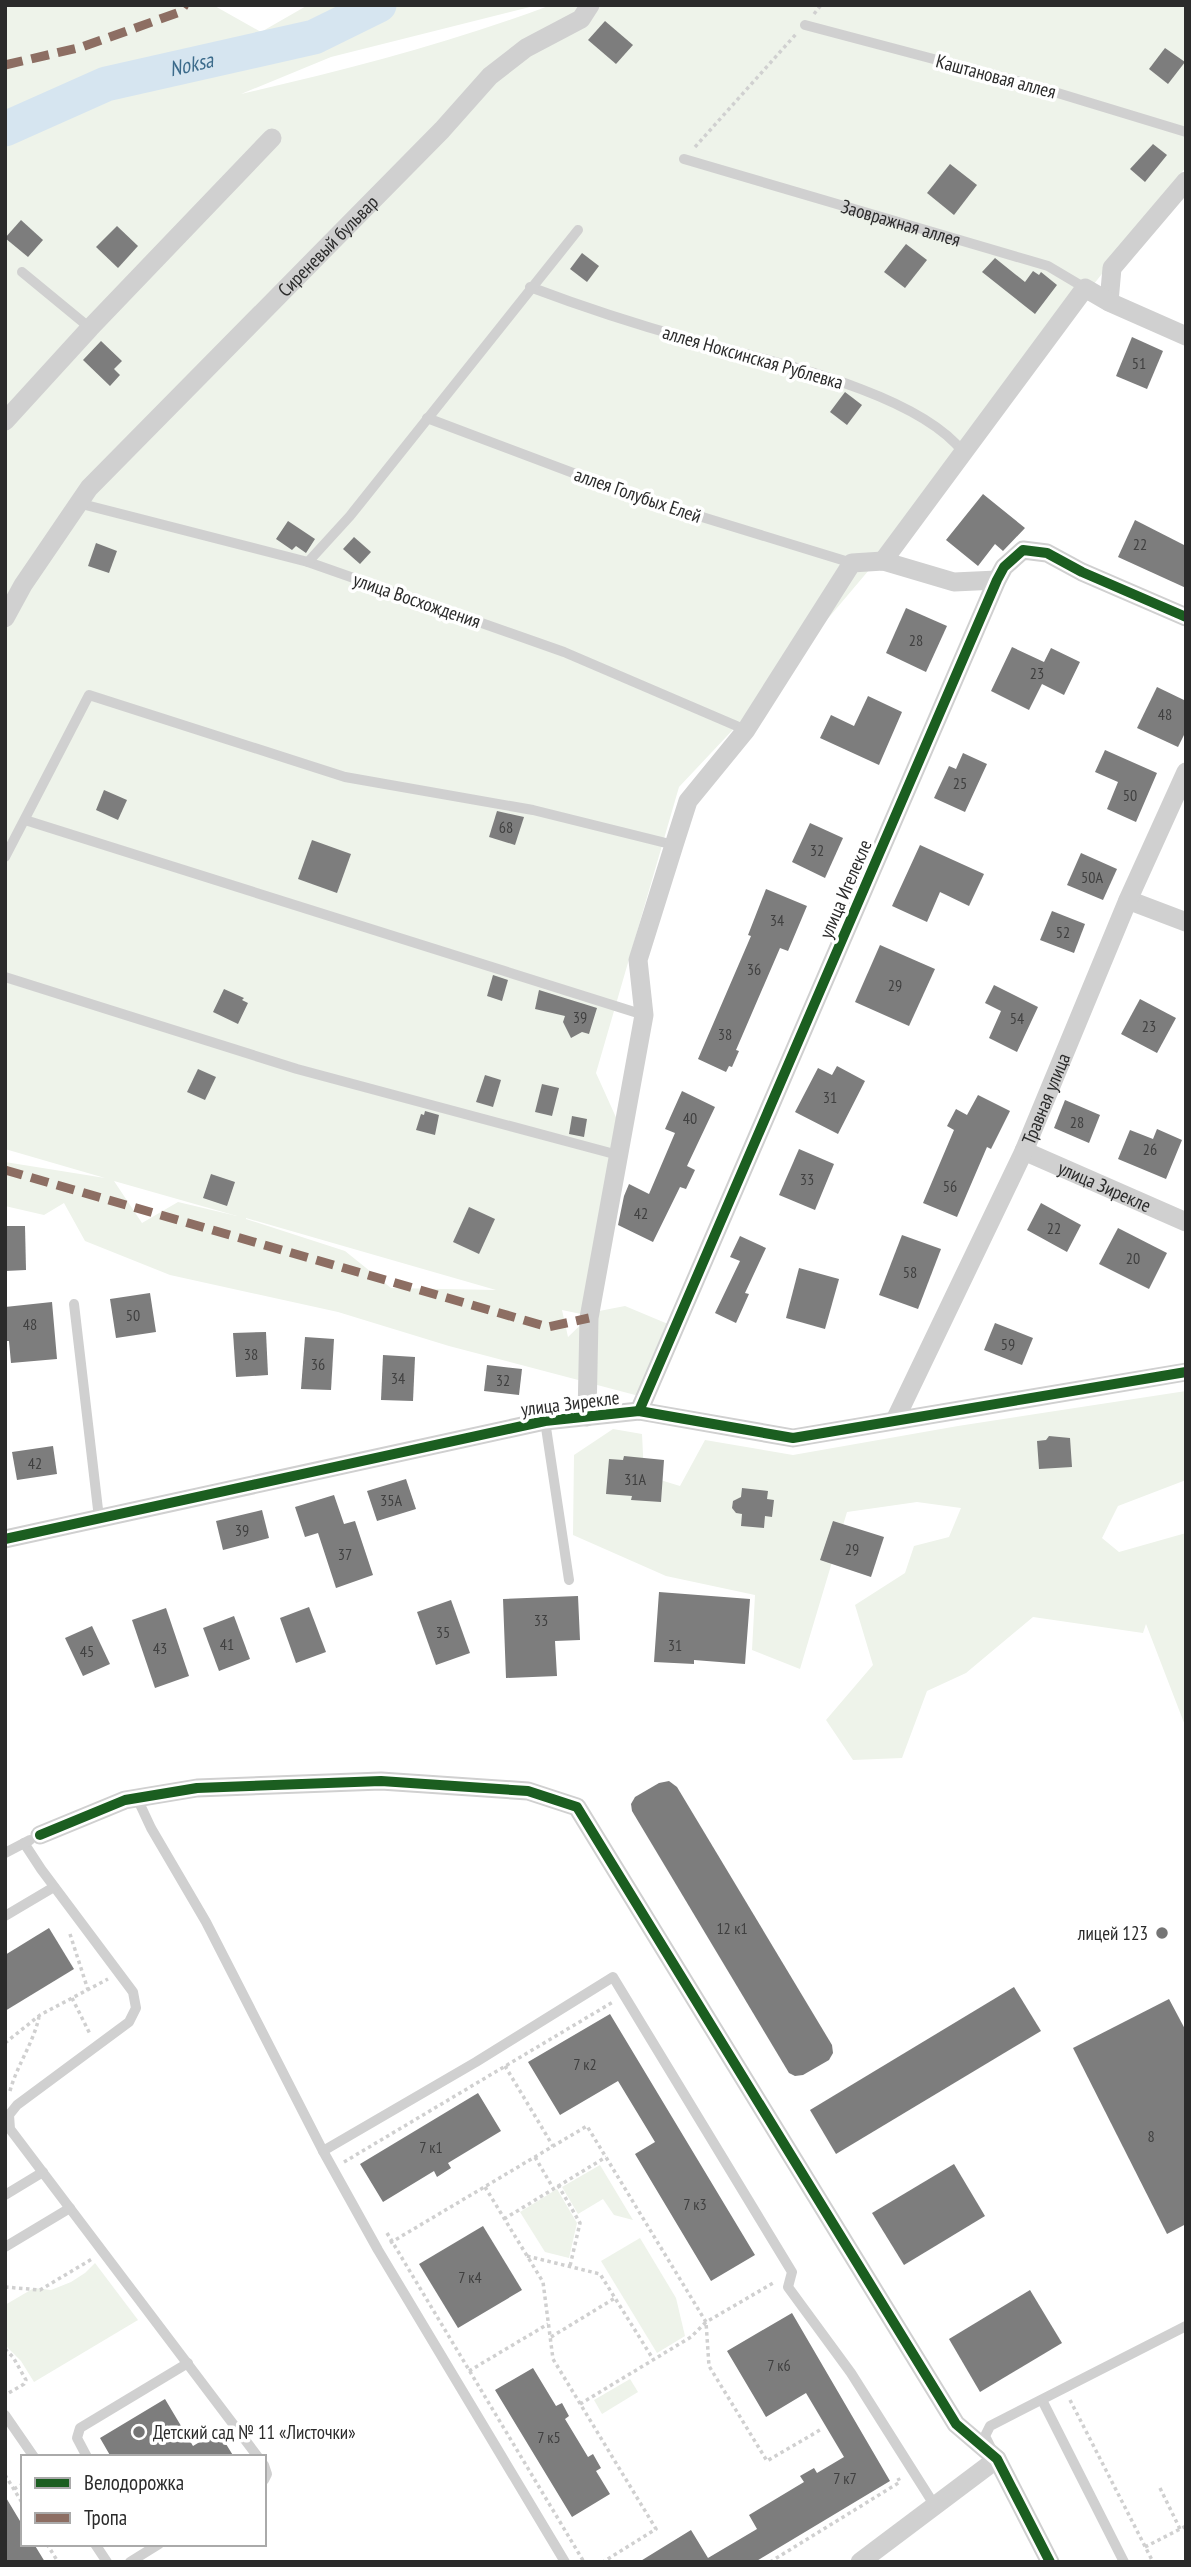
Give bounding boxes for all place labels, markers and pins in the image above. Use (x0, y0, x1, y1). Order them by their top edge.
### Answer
place label: лицей 123 (1077, 1921, 1148, 1945)
marker: лицей 123 (1154, 1925, 1170, 1941)
place label: Детский сад № 11 «Листочки» (153, 2420, 355, 2444)
marker: Детский сад № 11 «Листочки» (131, 2424, 147, 2440)

